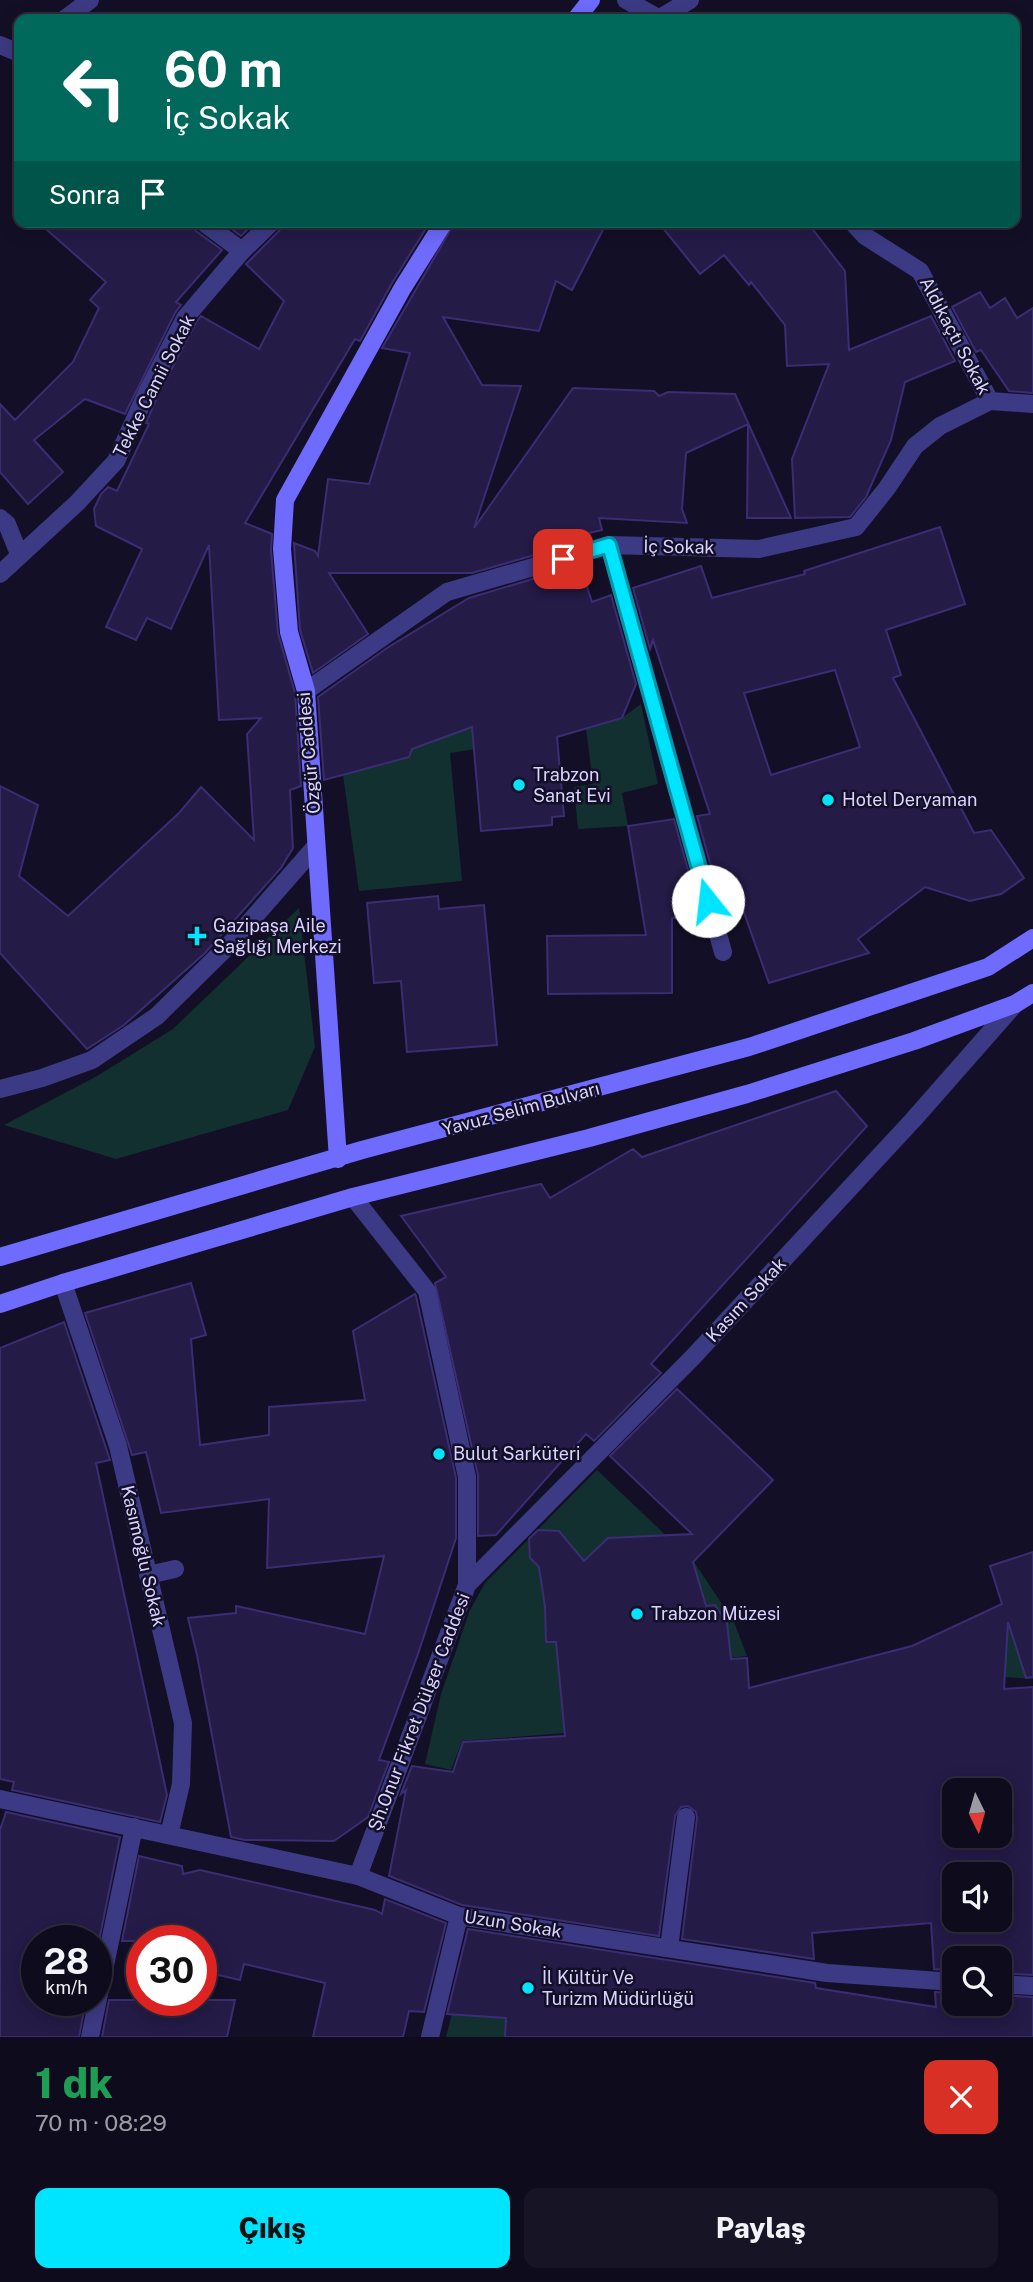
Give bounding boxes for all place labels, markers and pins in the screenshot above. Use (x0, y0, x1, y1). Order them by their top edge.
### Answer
pin (533, 529, 593, 589)
place label: Trabzon Sanat Evi (533, 764, 611, 806)
marker: Trabzon Sanat Evi (511, 777, 527, 793)
place label: Hotel Deryaman (842, 789, 977, 810)
marker: Hotel Deryaman (820, 792, 836, 808)
place label: Gazipaşa Aile Sağlığı Merkezi (213, 915, 342, 957)
marker: Gazipaşa Aile Sağlığı Merkezi (187, 926, 207, 946)
place label: Bulut Sarküteri (453, 1443, 580, 1464)
marker: Bulut Sarküteri (431, 1446, 447, 1462)
place label: Trabzon Müzesi (651, 1603, 780, 1624)
marker: Trabzon Müzesi (629, 1606, 645, 1622)
place label: İl Kültür Ve Turizm Müdürlüğü (542, 1966, 694, 2009)
marker: İl Kültür Ve Turizm Müdürlüğü (520, 1980, 536, 1996)

